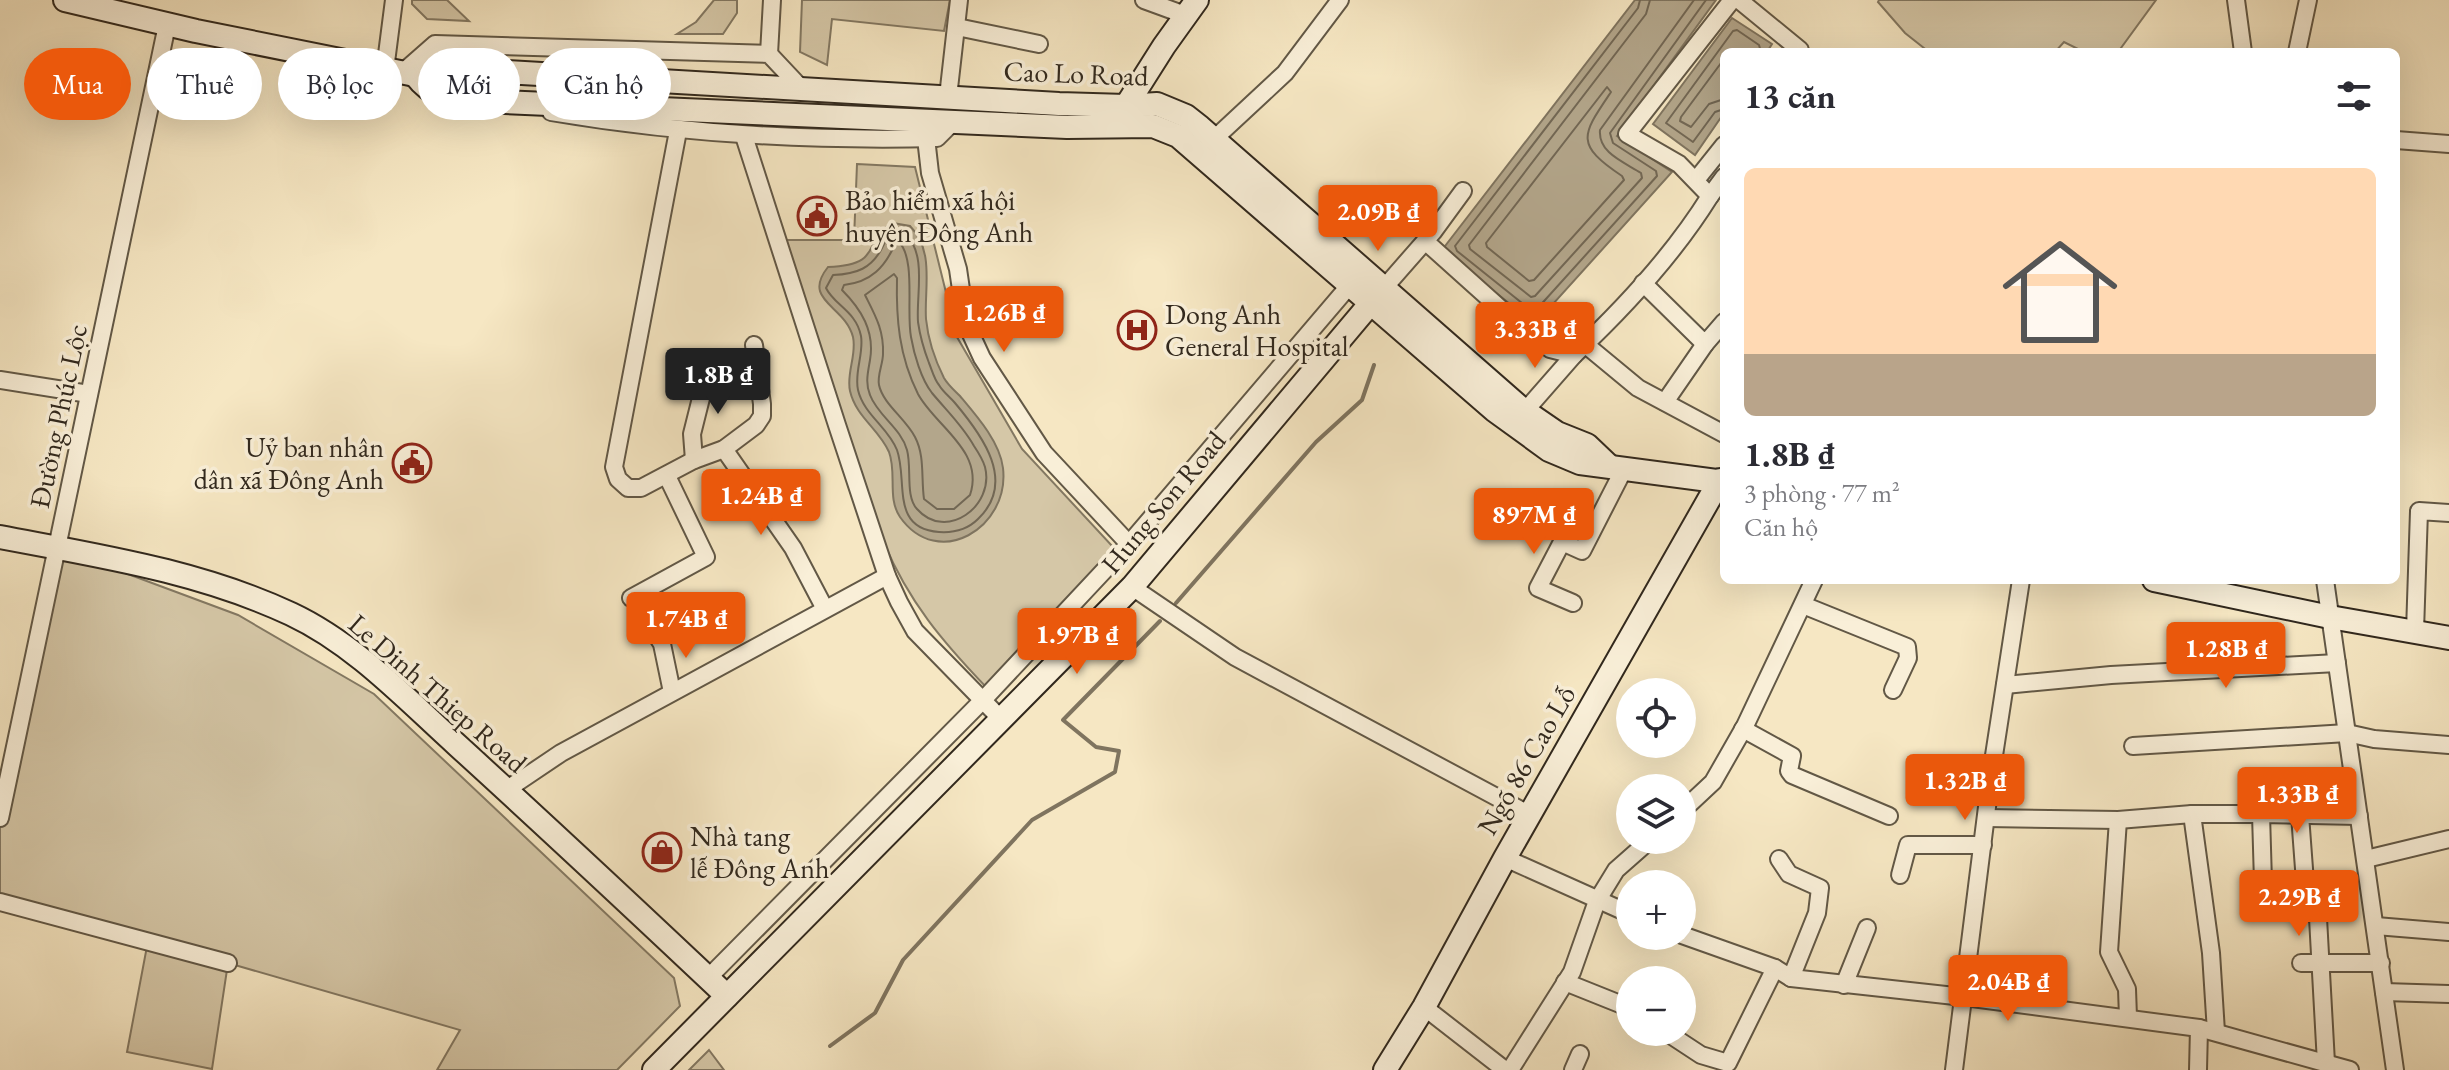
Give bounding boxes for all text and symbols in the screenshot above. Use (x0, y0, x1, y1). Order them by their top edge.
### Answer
chip: Mua (24, 48, 131, 120)
chip: Thuê (147, 48, 262, 120)
chip: Bộ lọc (278, 48, 402, 120)
chip: Mới (418, 48, 520, 120)
chip: Căn hộ (536, 48, 671, 120)
street label: Cao Lo Road (1003, 52, 1150, 94)
text: 13 căn (1744, 74, 1836, 118)
icon: filters (2332, 74, 2376, 118)
place label: Bảo hiểm xã hội huyện Đông Anh (845, 182, 1033, 250)
pin: 2.09B ₫ (1304, 185, 1452, 253)
text: 2.09B ₫ (1336, 194, 1420, 228)
public building icon: Bảo hiểm xã hội huyện Đông Anh (796, 195, 838, 237)
icon: home (1988, 220, 2132, 364)
pin: 1.26B ₫ (930, 286, 1078, 354)
text: 1.26B ₫ (962, 295, 1046, 329)
place label: Dong Anh General Hospital (1165, 296, 1349, 364)
pin: 3.33B ₫ (1461, 302, 1609, 370)
hospital icon: Dong Anh General Hospital (1116, 309, 1158, 351)
text: 3.33B ₫ (1493, 311, 1577, 345)
street label: Đường Phúc Lộc (21, 321, 95, 511)
pin: 1.8B ₫ (653, 348, 783, 416)
text: 1.8B ₫ (683, 357, 753, 391)
street label: Hung Son Road (1093, 422, 1234, 581)
place label: Uỷ ban nhân dân xã Đông Anh (194, 429, 384, 497)
text: 1.8B ₫ (1744, 432, 1835, 476)
public building icon: Uỷ ban nhân dân xã Đông Anh (391, 442, 433, 484)
pin: 1.24B ₫ (687, 469, 835, 537)
text: 3 phòng · 77 m² (1744, 476, 1900, 510)
text: 1.24B ₫ (719, 478, 803, 512)
pin: 897M ₫ (1469, 488, 1599, 556)
text: 897M ₫ (1492, 497, 1576, 531)
text: Căn hộ (1744, 510, 1818, 544)
pin: 1.74B ₫ (612, 592, 760, 660)
text: 1.74B ₫ (644, 601, 728, 635)
street label: Le Dinh Thiep Road (341, 605, 535, 781)
pin: 1.97B ₫ (1003, 608, 1151, 676)
text: 1.97B ₫ (1035, 617, 1119, 651)
pin: 1.28B ₫ (2152, 622, 2300, 690)
text: 1.28B ₫ (2184, 631, 2268, 665)
map controls (1616, 678, 1696, 1046)
button: locate (1616, 678, 1696, 758)
street label: Ngõ 86 Cao Lỗ (1469, 679, 1583, 841)
pin: 1.32B ₫ (1891, 754, 2039, 822)
text: 1.32B ₫ (1923, 763, 2007, 797)
pin: 1.33B ₫ (2223, 767, 2371, 835)
button: layers (1616, 774, 1696, 854)
text: 1.33B ₫ (2255, 776, 2339, 810)
place label: Nhà tang lễ Đông Anh (690, 818, 829, 886)
shop icon: Nhà tang lễ Đông Anh (641, 831, 683, 873)
button: + (1616, 870, 1696, 950)
pin: 2.29B ₫ (2225, 870, 2373, 938)
text: 2.29B ₫ (2257, 879, 2341, 913)
pin: 2.04B ₫ (1934, 955, 2082, 1023)
text: 2.04B ₫ (1966, 964, 2050, 998)
button: − (1616, 966, 1696, 1046)

